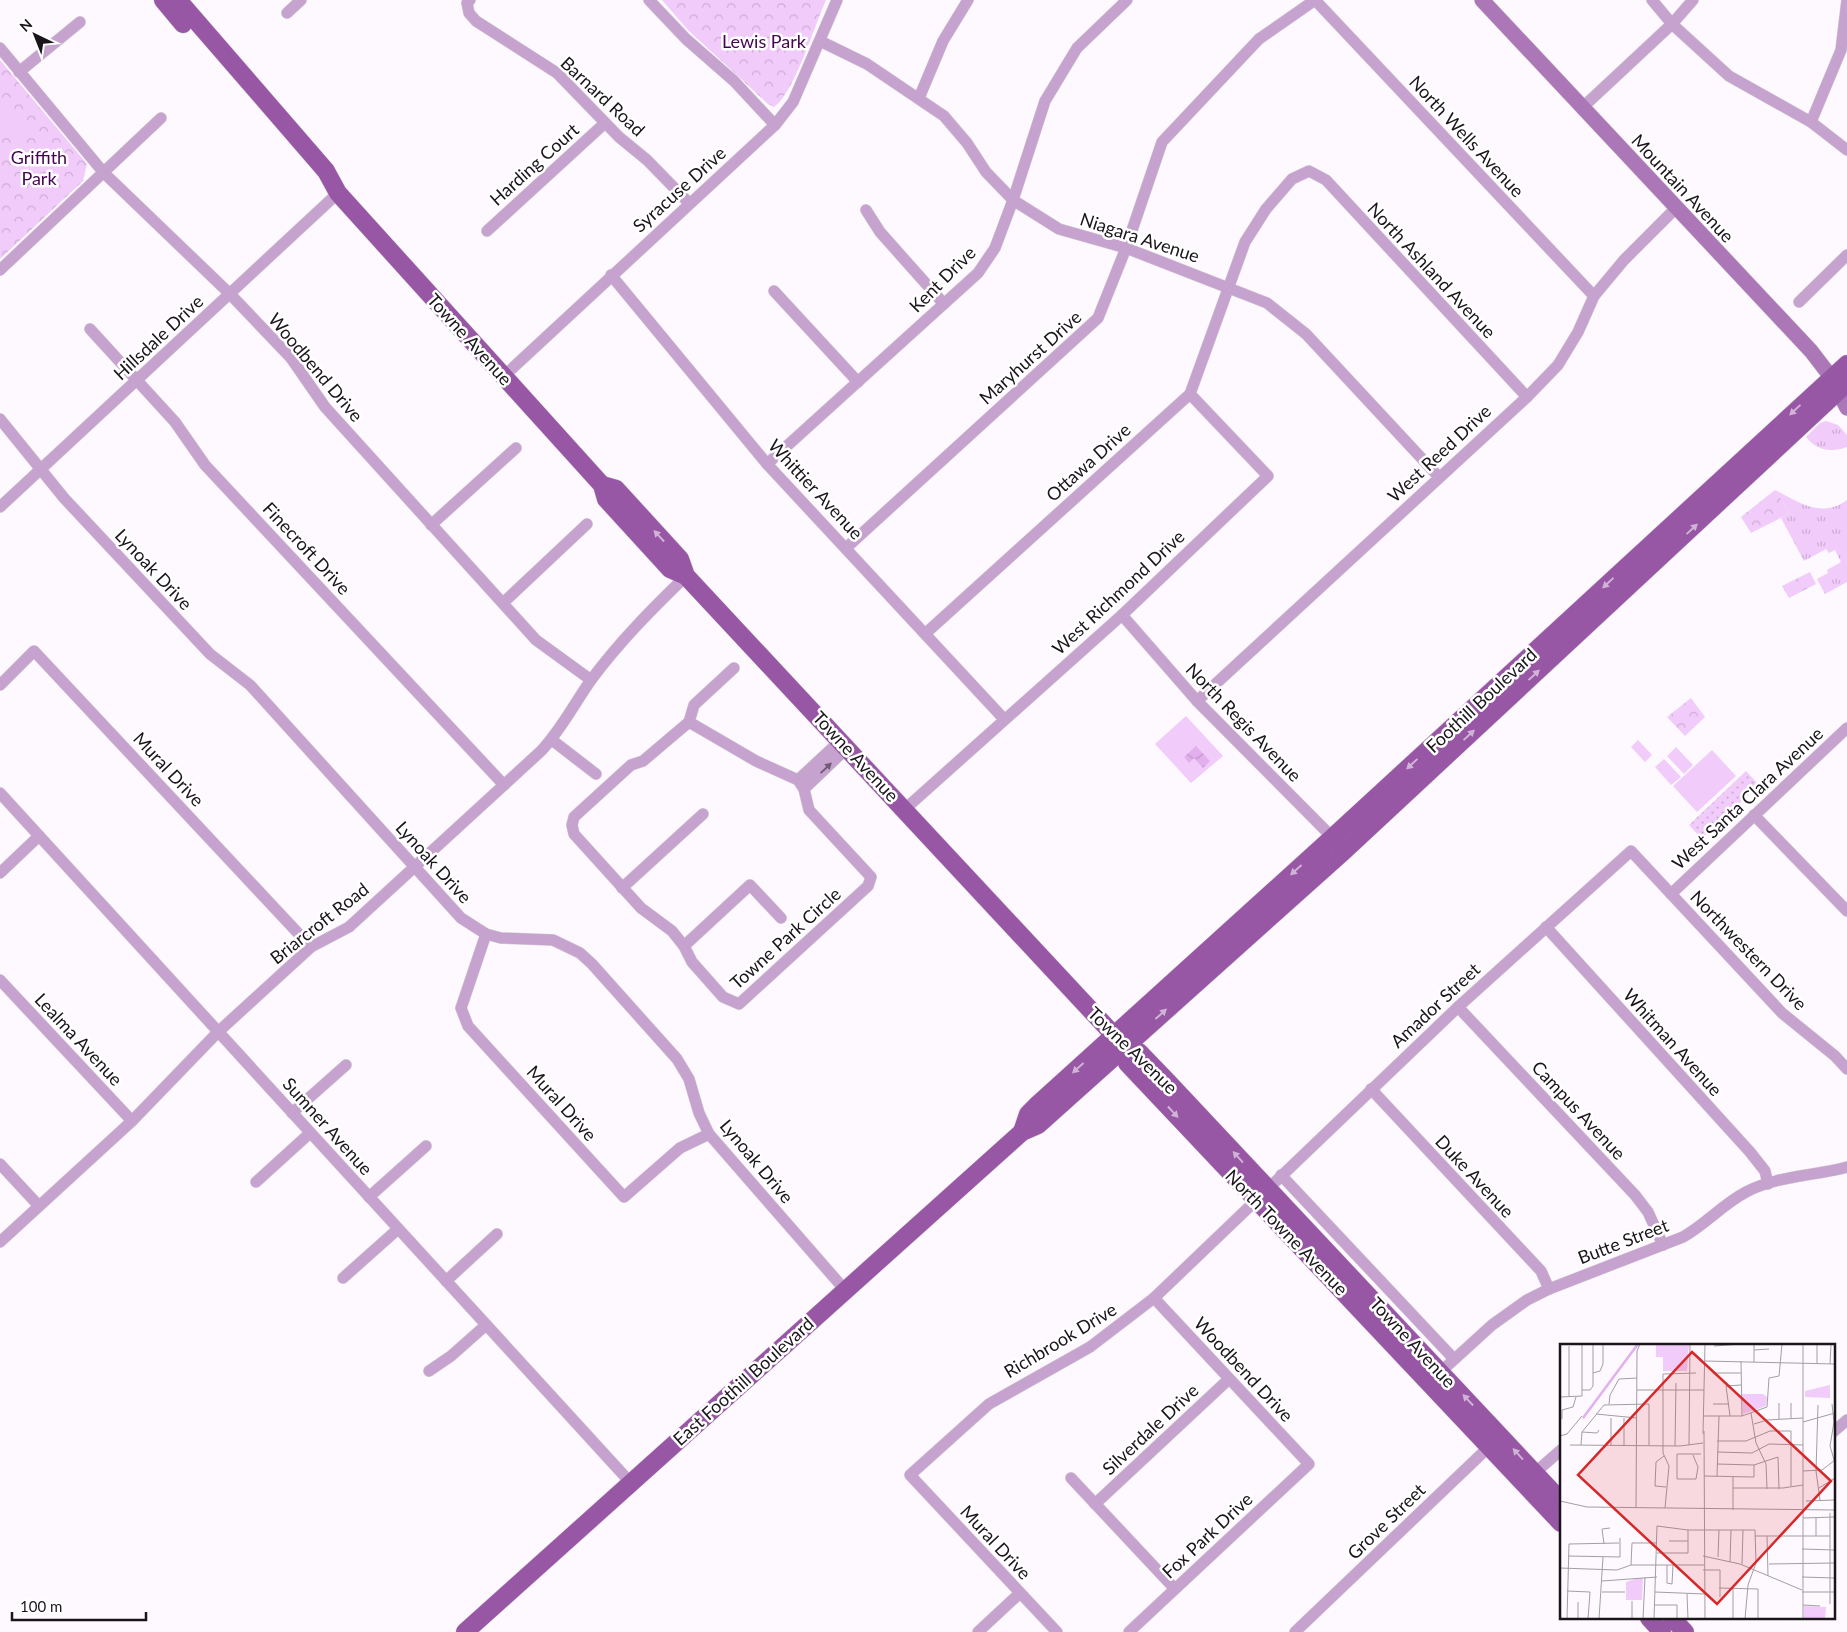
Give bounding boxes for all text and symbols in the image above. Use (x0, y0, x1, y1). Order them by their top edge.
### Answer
north arrow (10, 10, 60, 60)
text: N (16, 15, 36, 35)
park label: Lewis Park (722, 30, 807, 52)
street label: Barnard Road (556, 52, 650, 140)
street label: North Wells Avenue (1405, 71, 1529, 201)
street label: Harding Court (485, 118, 583, 210)
street label: Mountain Avenue (1627, 129, 1739, 247)
street label: Syracuse Drive (628, 142, 730, 236)
park label: Griffith Park (11, 146, 67, 189)
street label: North Ashland Avenue (1363, 198, 1501, 342)
street label: Niagara Avenue (1078, 207, 1202, 267)
street label: Kent Drive (904, 241, 980, 317)
street label: Towne Avenue (423, 289, 517, 389)
street label: Hillsdale Drive (109, 290, 207, 384)
street label: Maryhurst Drive (974, 305, 1086, 409)
street label: Woodbend Drive (264, 308, 368, 426)
street label: West Reed Drive (1383, 400, 1495, 506)
one-way arrow (1790, 404, 1802, 416)
street label: Ottawa Drive (1041, 418, 1135, 506)
street label: Whittier Avenue (764, 434, 868, 544)
street label: Finecroft Drive (258, 497, 356, 599)
one-way arrow (1686, 523, 1698, 535)
street label: Lynoak Drive (111, 524, 197, 614)
street label: West Richmond Drive (1047, 525, 1189, 659)
one-way arrow (654, 530, 665, 543)
one-way arrow (1603, 577, 1615, 589)
street label: Foothill Boulevard (1421, 643, 1541, 757)
street label: North Regis Avenue (1182, 658, 1306, 786)
one-way arrow (1528, 669, 1540, 681)
street label: Towne Avenue (808, 706, 904, 806)
street label: West Santa Clara Avenue (1667, 722, 1827, 874)
street label: Mural Drive (129, 727, 209, 811)
one-way arrow (1463, 729, 1475, 741)
one-way arrow (1406, 758, 1418, 770)
one-way arrow (819, 762, 831, 774)
street label: Lynoak Drive (391, 816, 477, 908)
one-way arrow (1291, 864, 1303, 876)
street label: Briarcroft Road (265, 878, 373, 968)
street label: Towne Park Circle (725, 883, 845, 993)
street label: Northwestern Drive (1686, 886, 1812, 1014)
street label: Amador Street (1386, 958, 1485, 1052)
street label: Whitman Avenue (1619, 984, 1727, 1100)
street label: Lealma Avenue (30, 988, 128, 1090)
street label: Towne Avenue (1084, 1002, 1182, 1098)
one-way arrow (1155, 1009, 1168, 1020)
street label: Campus Avenue (1528, 1056, 1630, 1164)
street label: Mural Drive (522, 1061, 602, 1145)
one-way arrow (1073, 1062, 1085, 1074)
street label: Sumner Avenue (278, 1073, 378, 1179)
one-way arrow (1167, 1106, 1179, 1118)
street label: Lynoak Drive (716, 1115, 798, 1207)
street label: Duke Avenue (1431, 1130, 1519, 1222)
one-way arrow (1232, 1151, 1244, 1163)
street label: North Towne Avenue (1221, 1164, 1353, 1300)
street label: Butte Street (1575, 1213, 1672, 1268)
street label: Towne Avenue (1365, 1292, 1461, 1392)
street label: Richbrook Drive (1000, 1298, 1120, 1382)
street label: East Foothill Boulevard (668, 1312, 818, 1450)
street label: Woodbend Drive (1190, 1312, 1298, 1426)
inset map (1560, 1344, 1834, 1620)
street label: Silverdale Drive (1097, 1379, 1203, 1479)
one-way arrow (1462, 1395, 1474, 1407)
one-way arrow (1512, 1449, 1524, 1461)
street label: Grove Street (1343, 1478, 1430, 1564)
street label: Fox Park Drive (1157, 1488, 1257, 1582)
street label: Mural Drive (956, 1500, 1036, 1584)
scale bar (12, 1590, 146, 1622)
text: 100 m (20, 1597, 62, 1615)

